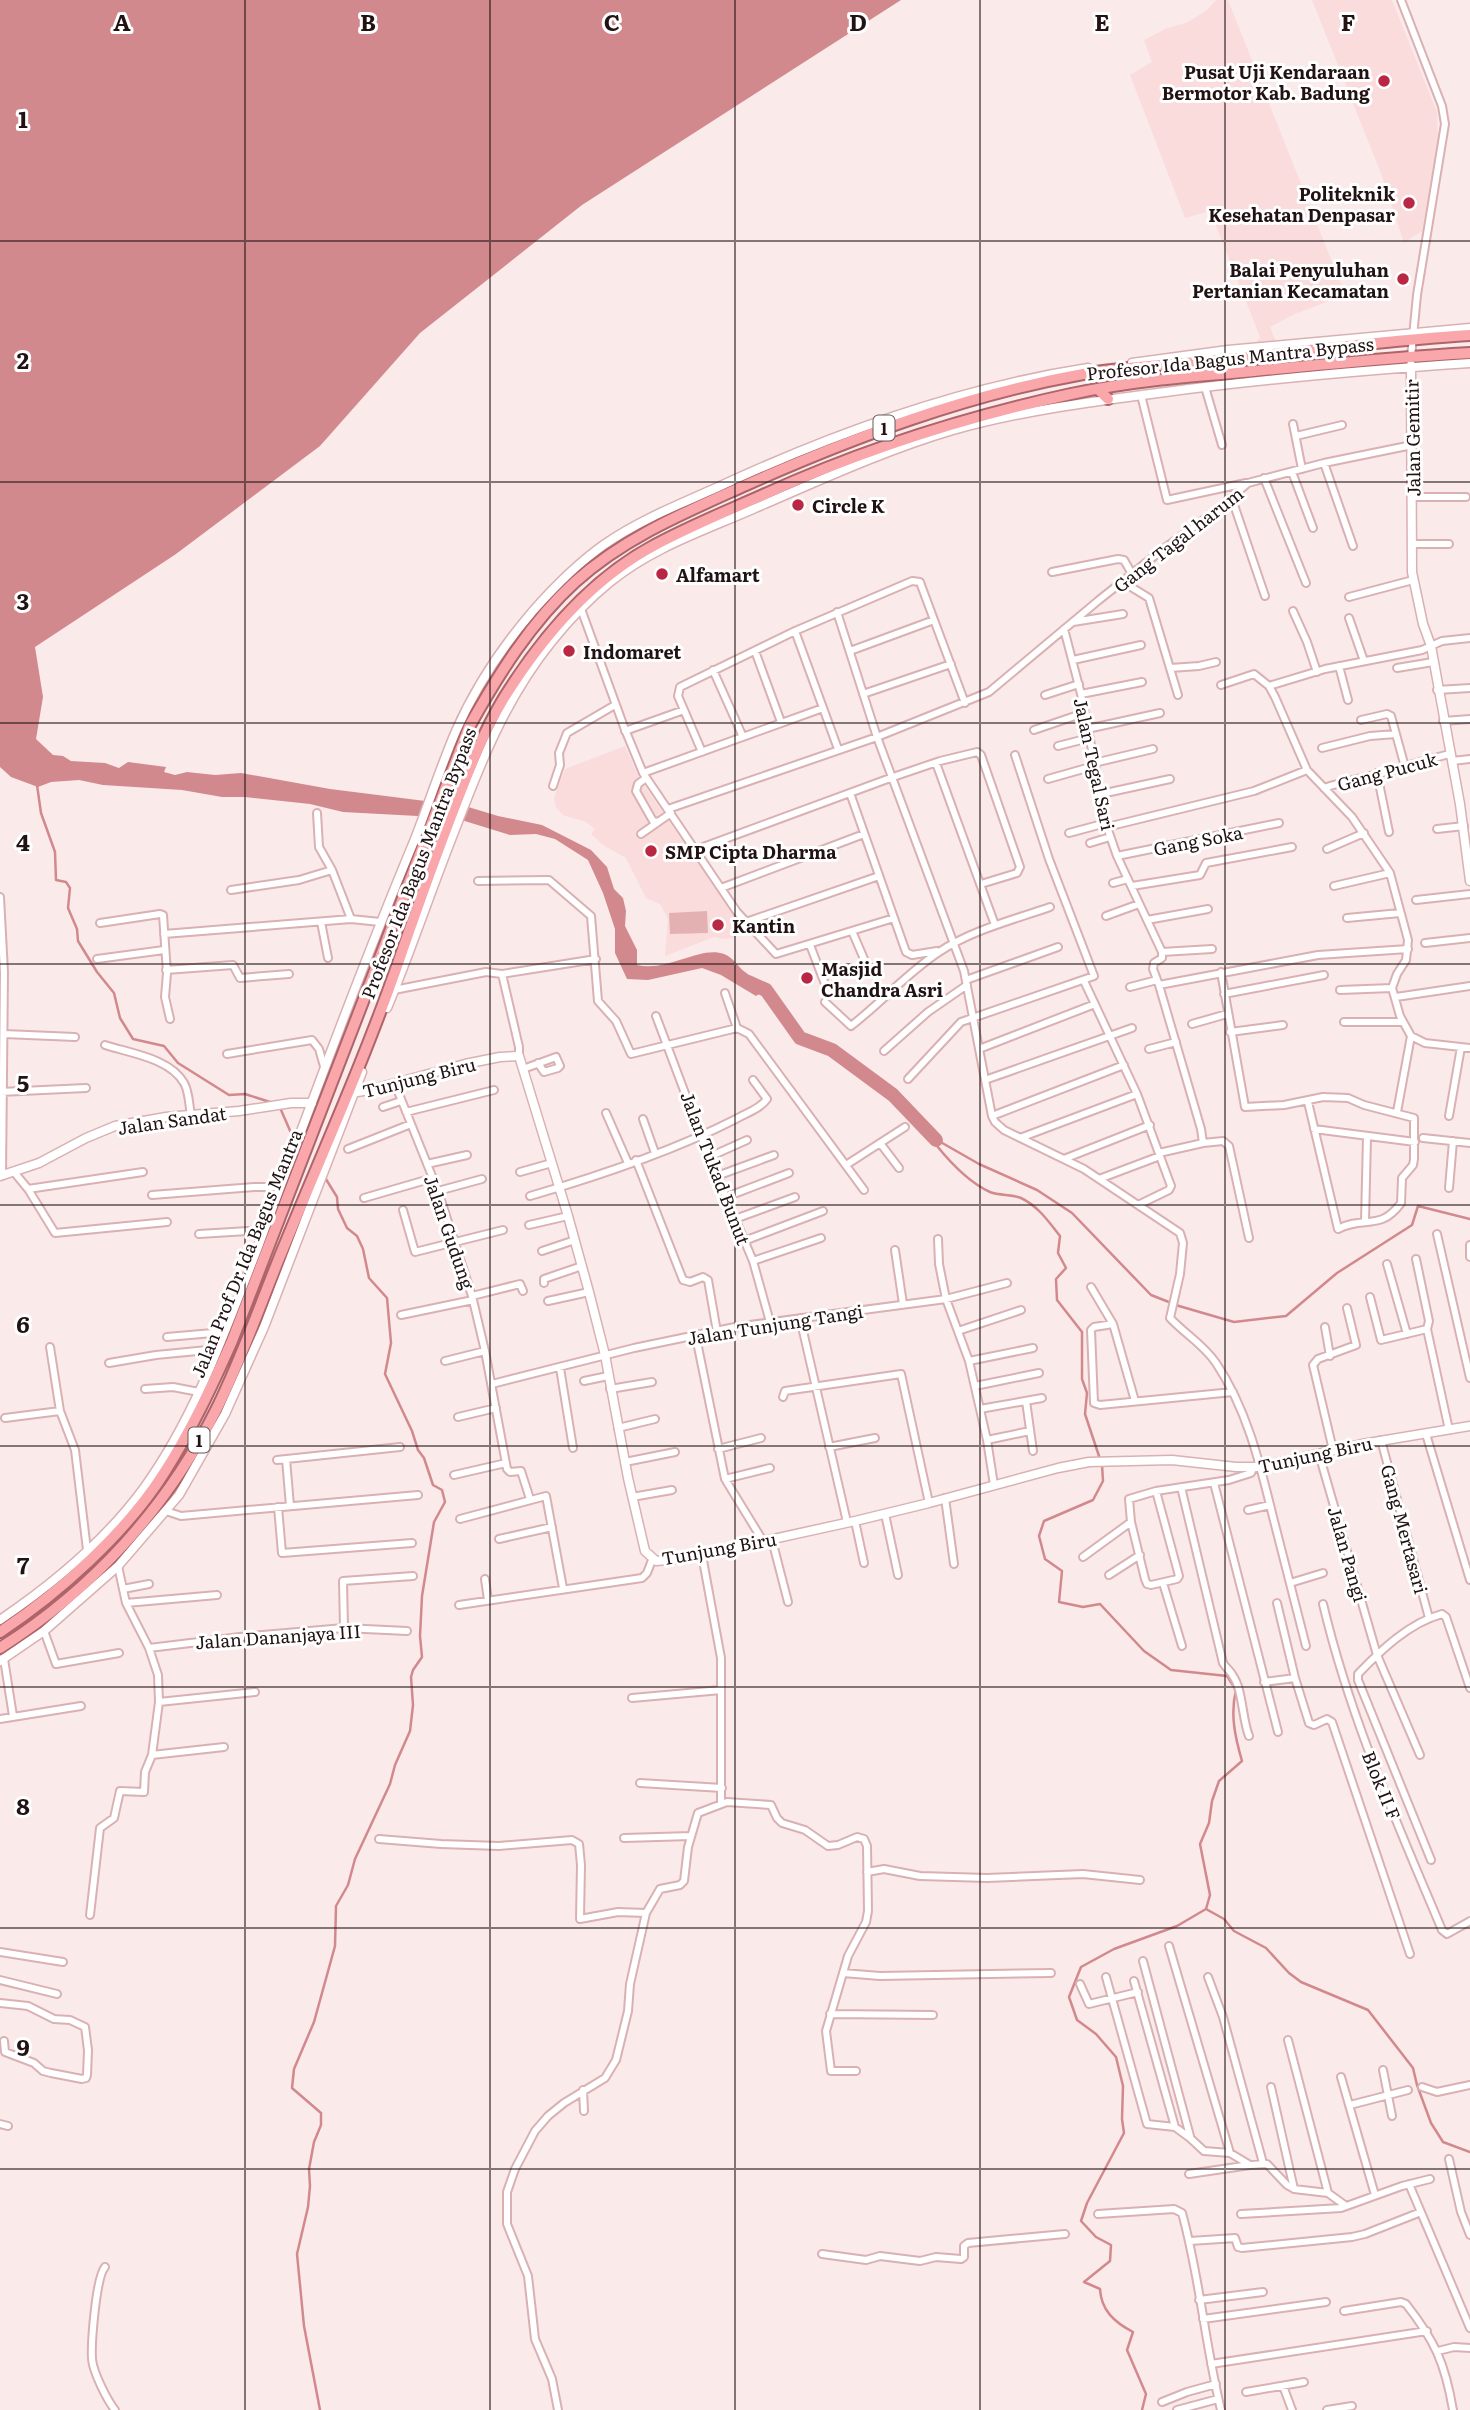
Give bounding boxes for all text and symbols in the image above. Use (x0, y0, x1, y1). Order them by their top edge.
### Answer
text: A (113, 4, 131, 38)
text: B (360, 4, 376, 38)
text: C (604, 4, 620, 38)
text: D (849, 4, 867, 38)
text: E (1094, 4, 1110, 38)
text: F (1341, 4, 1356, 38)
place label: Pusat Uji Kendaraan Bermotor Kab. Badung (1162, 58, 1371, 106)
marker: Pusat Uji Kendaraan Bermotor Kab. Badung (1376, 73, 1392, 89)
text: 1 (18, 101, 28, 135)
place label: Politeknik Kesehatan Denpasar (1208, 180, 1396, 228)
marker: Politeknik Kesehatan Denpasar (1401, 195, 1417, 211)
place label: Balai Penyuluhan Pertanian Kecamatan (1192, 256, 1389, 304)
marker: Balai Penyuluhan Pertanian Kecamatan (1395, 271, 1411, 287)
street label: Profesor Ida Bagus Mantra Bypass (1085, 329, 1375, 387)
text: 2 (17, 342, 29, 376)
street label: Jalan Gemitir (1397, 379, 1427, 497)
road number: 1 (874, 416, 894, 440)
street label: Gang Tagal harum (1107, 480, 1249, 598)
place label: Circle K (812, 492, 885, 519)
marker: Circle K (790, 497, 806, 513)
place label: Alfamart (676, 561, 760, 588)
marker: Alfamart (654, 566, 670, 582)
text: 3 (17, 583, 29, 617)
place label: Indomaret (583, 638, 681, 665)
marker: Indomaret (561, 643, 577, 659)
street label: Jalan Tegal Sari (1068, 695, 1122, 833)
street label: Profesor Ida Bagus Mantra Bypass (354, 723, 482, 1003)
street label: Gang Pucuk (1334, 744, 1441, 797)
street label: Gang Soka (1151, 818, 1245, 862)
text: 4 (16, 824, 30, 858)
place label: SMP Cipta Dharma (665, 838, 837, 865)
marker: SMP Cipta Dharma (643, 843, 659, 859)
place label: Kantin (732, 912, 796, 939)
marker: Kantin (710, 917, 726, 933)
place label: Masjid Chandra Asri (821, 955, 944, 1003)
marker: Masjid Chandra Asri (799, 970, 815, 986)
street label: Tunjung Biru (359, 1050, 479, 1104)
text: 5 (17, 1065, 29, 1099)
street label: Jalan Tukad Bunut (674, 1087, 758, 1249)
street label: Jalan Sandat (116, 1099, 229, 1141)
street label: Jalan Prof Dr Ida Bagus Mantra (184, 1124, 308, 1381)
street label: Jalan Gudung (418, 1171, 482, 1294)
street label: Jalan Tunjung Tangi (685, 1297, 865, 1351)
text: 6 (16, 1306, 30, 1340)
road number: 1 (188, 1428, 210, 1452)
street label: Tunjung Biru (1255, 1429, 1375, 1479)
street label: Gang Mertasari (1375, 1461, 1435, 1597)
street label: Jalan Pangi (1321, 1503, 1375, 1605)
street label: Tunjung Biru (659, 1525, 779, 1571)
text: 7 (17, 1547, 30, 1581)
street label: Jalan Dananjaya III (194, 1617, 362, 1655)
street label: Blok II F (1356, 1747, 1408, 1823)
text: 8 (16, 1788, 30, 1822)
text: 9 (16, 2029, 30, 2063)

